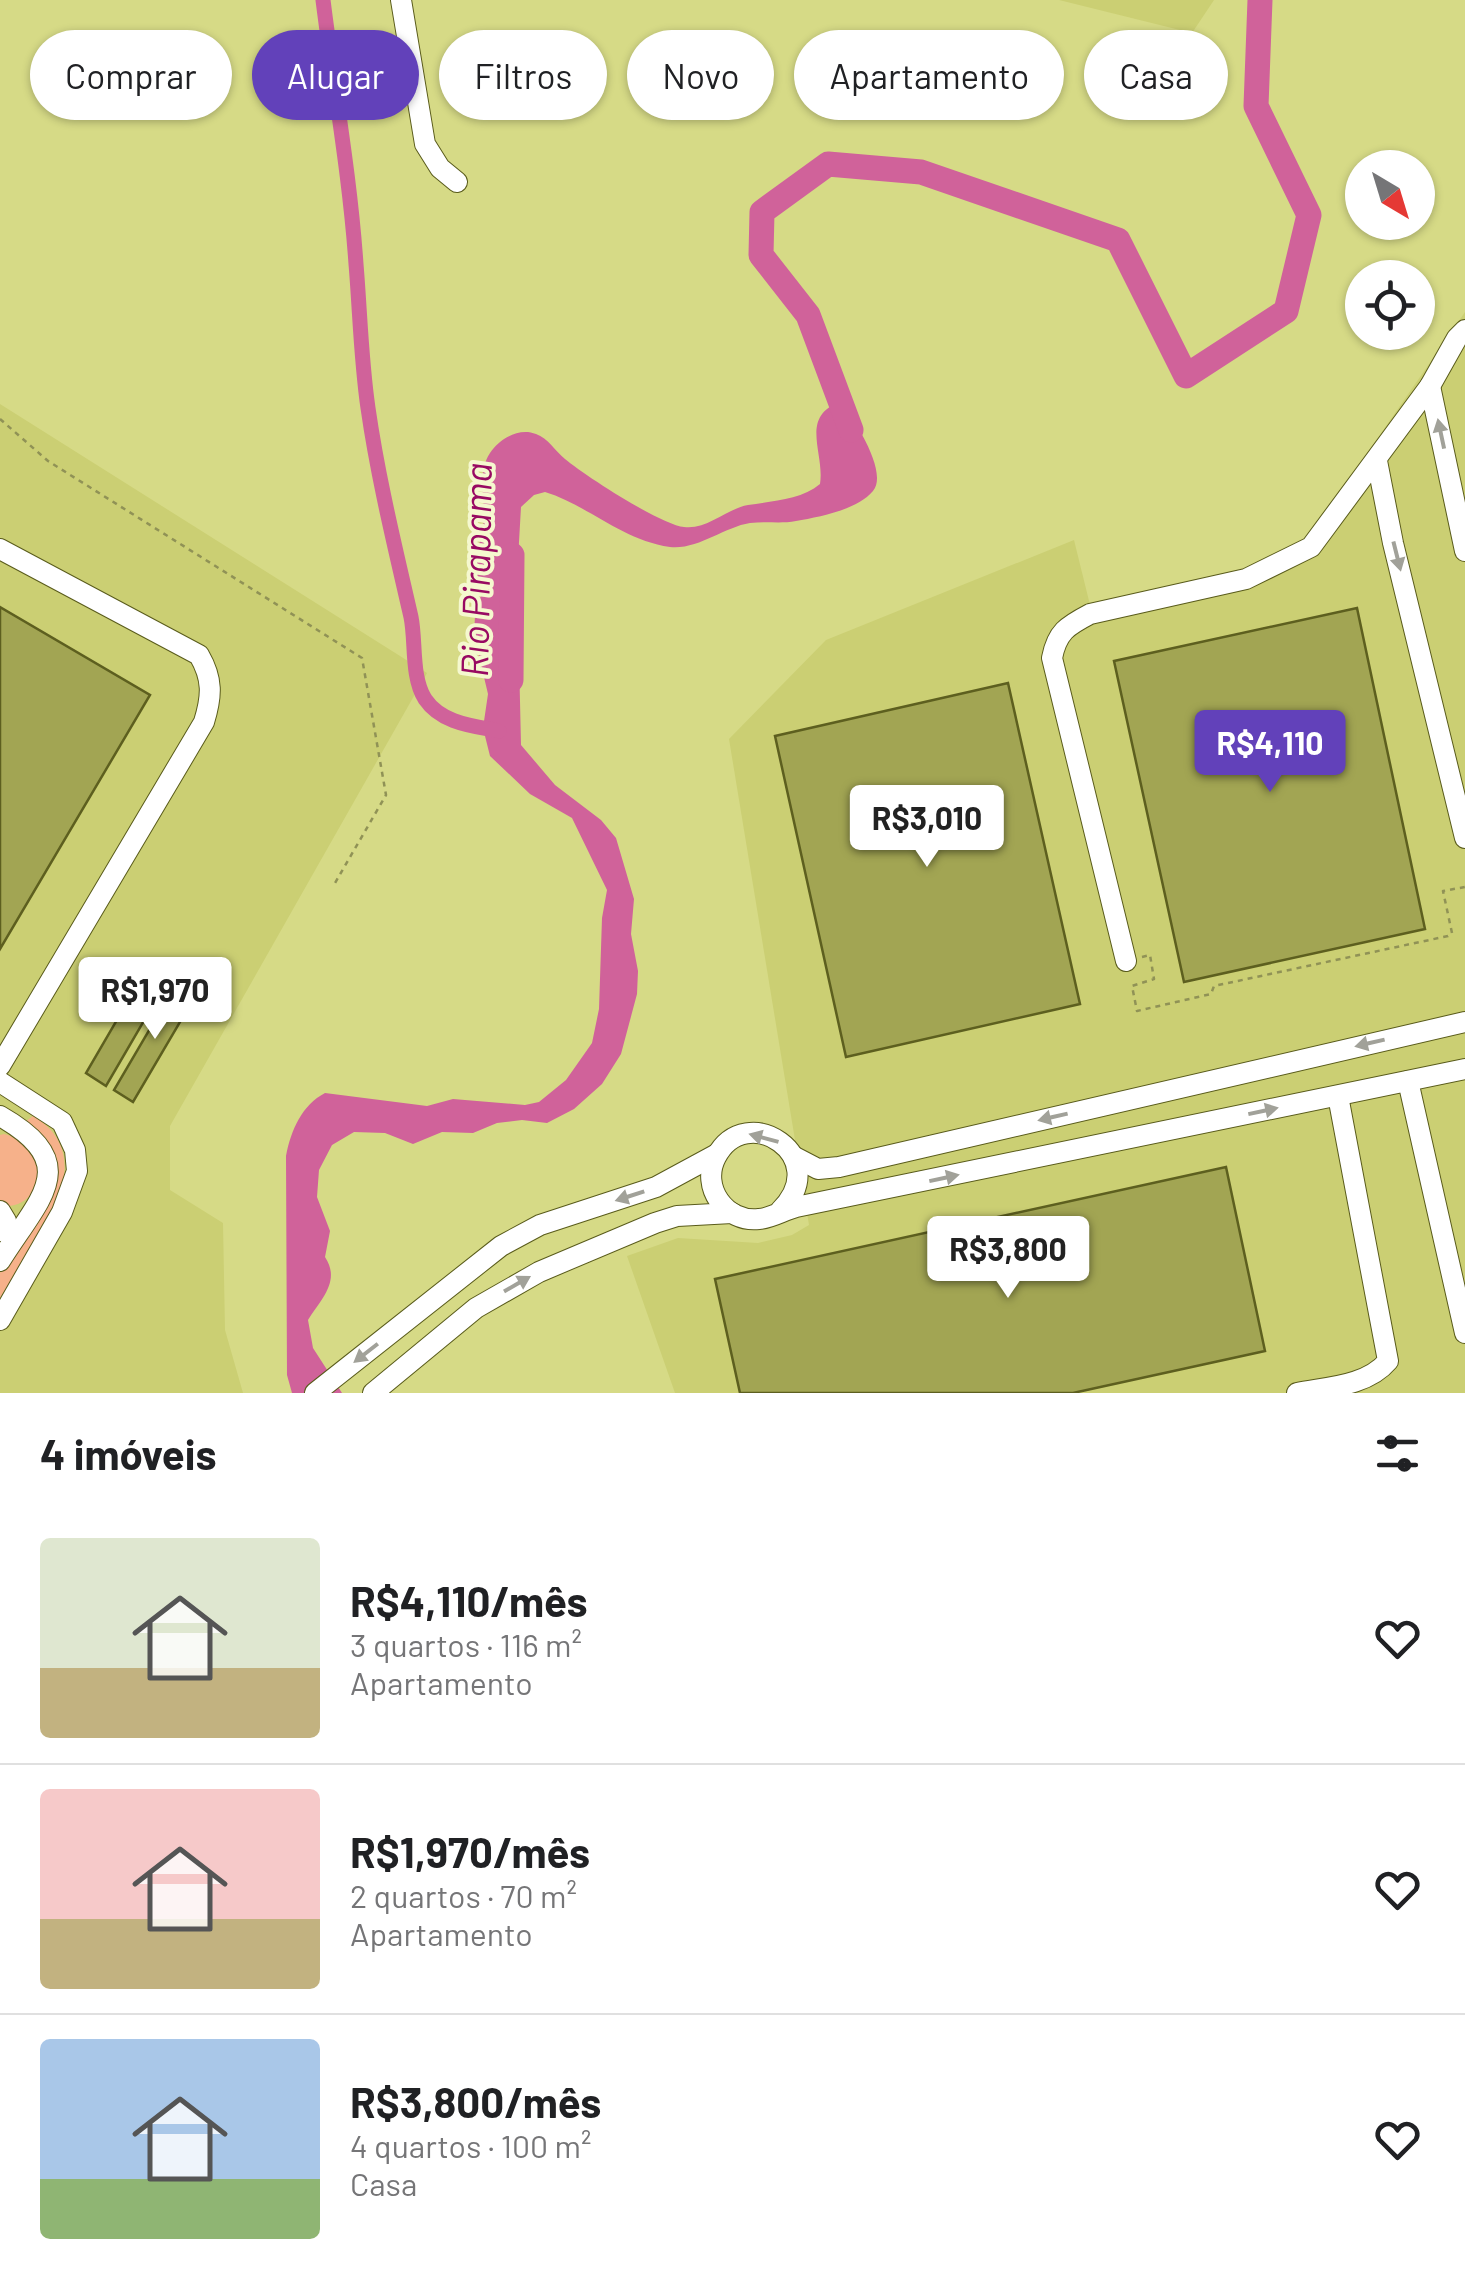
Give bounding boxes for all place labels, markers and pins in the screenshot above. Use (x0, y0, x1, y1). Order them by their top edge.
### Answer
pin: R$4,110 (1178, 710, 1362, 795)
pin: R$3,010 (835, 785, 1019, 870)
pin: R$1,970 (63, 957, 247, 1042)
pin: R$3,800 (916, 1216, 1100, 1301)

